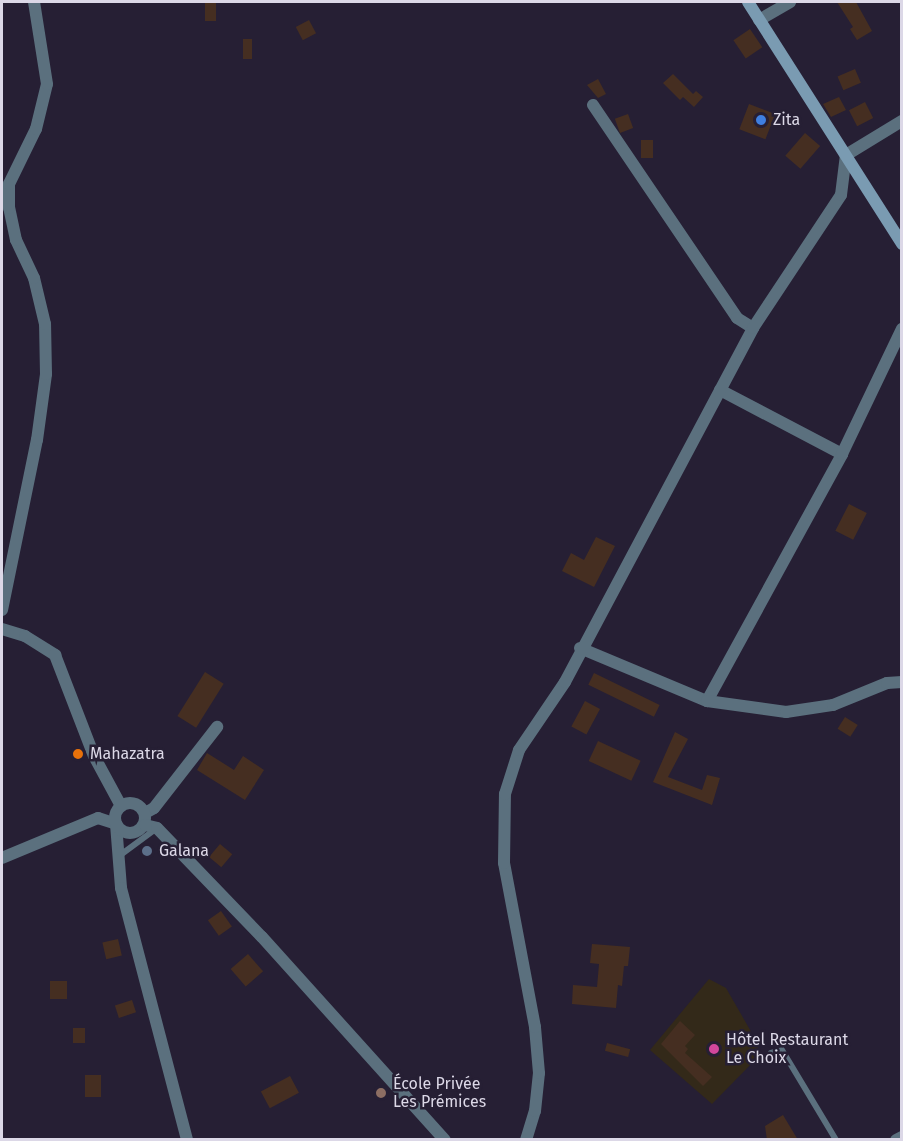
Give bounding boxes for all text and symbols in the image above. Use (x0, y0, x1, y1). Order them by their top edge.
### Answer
place label: Zita (773, 110, 800, 130)
marker: Zita (754, 113, 768, 127)
place label: Mahazatra (90, 744, 165, 764)
marker: Mahazatra (71, 747, 85, 761)
place label: Galana (159, 841, 209, 861)
marker: Galana (140, 844, 154, 858)
place label: Hôtel Restaurant Le Choix (726, 1030, 848, 1068)
marker: Hôtel Restaurant Le Choix (707, 1042, 721, 1056)
place label: École Privée Les Prémices (393, 1074, 486, 1112)
marker: École Privée Les Prémices (374, 1086, 388, 1100)

